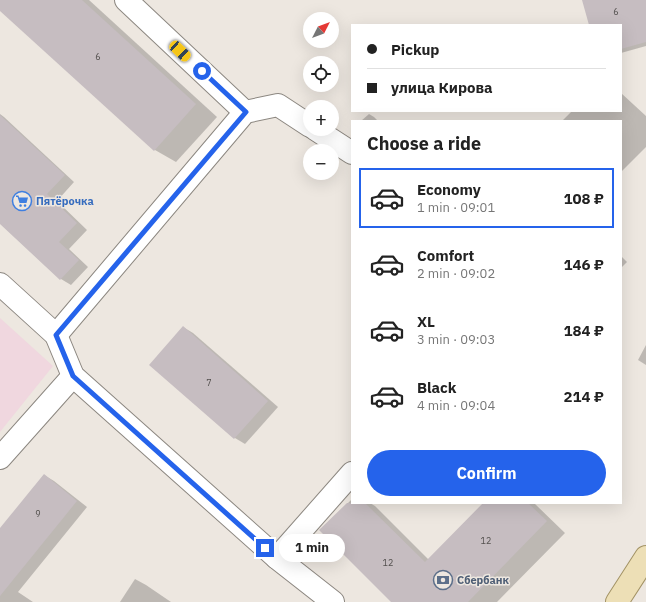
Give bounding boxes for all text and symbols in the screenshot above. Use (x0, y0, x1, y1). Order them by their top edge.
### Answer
house number: 6 (613, 6, 619, 17)
north arrow (303, 12, 339, 48)
map controls (303, 12, 339, 180)
car (167, 38, 193, 64)
text: Pickup (391, 40, 439, 59)
house number: 6 (95, 51, 101, 62)
button: locate (303, 56, 339, 92)
route start (193, 62, 211, 80)
text: улица Кирова (391, 78, 493, 97)
button: + (303, 100, 339, 136)
text: Choose a ride (367, 132, 481, 155)
button: − (303, 144, 339, 180)
icon: car (369, 180, 405, 216)
text: Economy (417, 180, 481, 199)
text: 108 ₽ (564, 189, 604, 208)
supermarket icon: Пятёрочка (11, 190, 33, 212)
place label: Пятёрочка (36, 194, 94, 208)
text: 1 min · 09:01 (417, 199, 495, 216)
icon: car (369, 246, 405, 282)
text: Comfort (417, 246, 474, 265)
text: 146 ₽ (564, 255, 604, 274)
text: 2 min · 09:02 (417, 265, 495, 282)
icon: car (369, 312, 405, 348)
text: XL (417, 312, 435, 331)
text: 184 ₽ (564, 321, 604, 340)
text: 3 min · 09:03 (417, 331, 495, 348)
house number: 7 (206, 377, 212, 388)
icon: car (369, 378, 405, 414)
text: Black (417, 378, 457, 397)
text: 214 ₽ (564, 387, 604, 406)
text: 4 min · 09:04 (417, 397, 495, 414)
button: Confirm (367, 450, 606, 496)
house number: 9 (35, 508, 41, 519)
callout: 1 min (279, 534, 345, 562)
house number: 12 (481, 535, 491, 546)
route end (256, 539, 274, 557)
text: 1 min (295, 539, 329, 556)
house number: 12 (383, 557, 393, 568)
bank icon: Сбербанк (432, 569, 454, 591)
place label: Сбербанк (457, 573, 509, 587)

